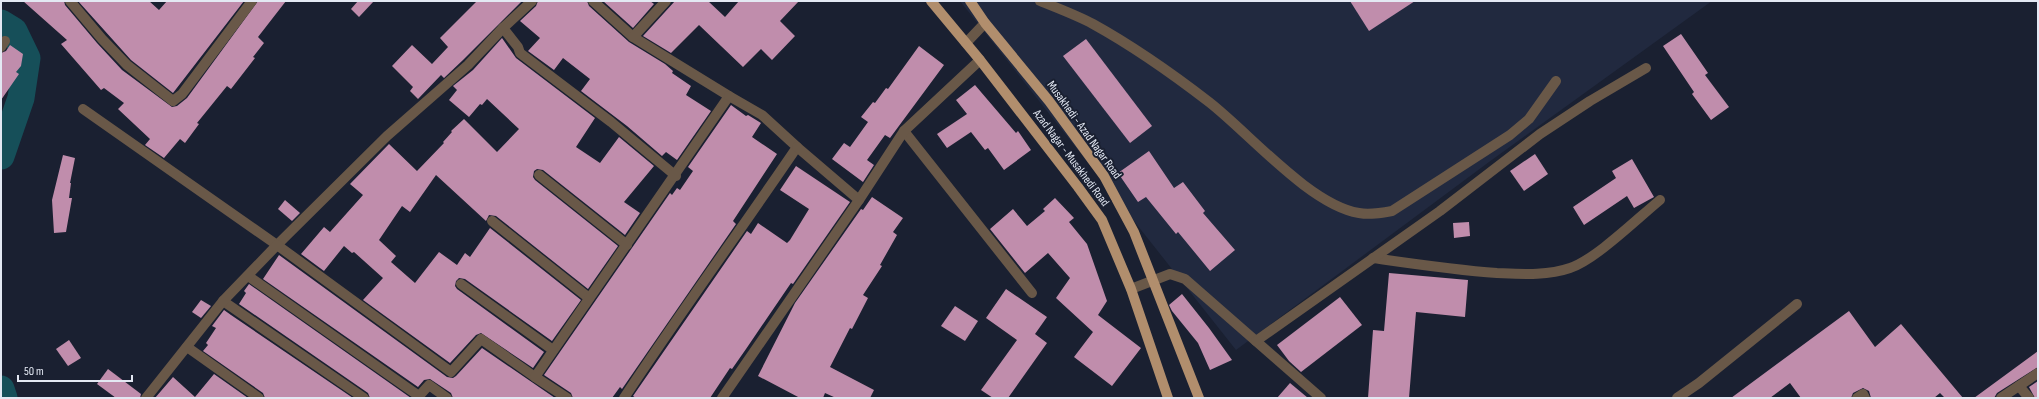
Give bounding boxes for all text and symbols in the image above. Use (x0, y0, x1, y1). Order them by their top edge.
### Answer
street label: Musakhedi - Azad Nagar Road (1043, 78, 1125, 182)
street label: Azad Nagar - Musakhedi Road (1029, 106, 1112, 209)
scale bar (18, 357, 132, 383)
text: 50 m (24, 364, 44, 379)

